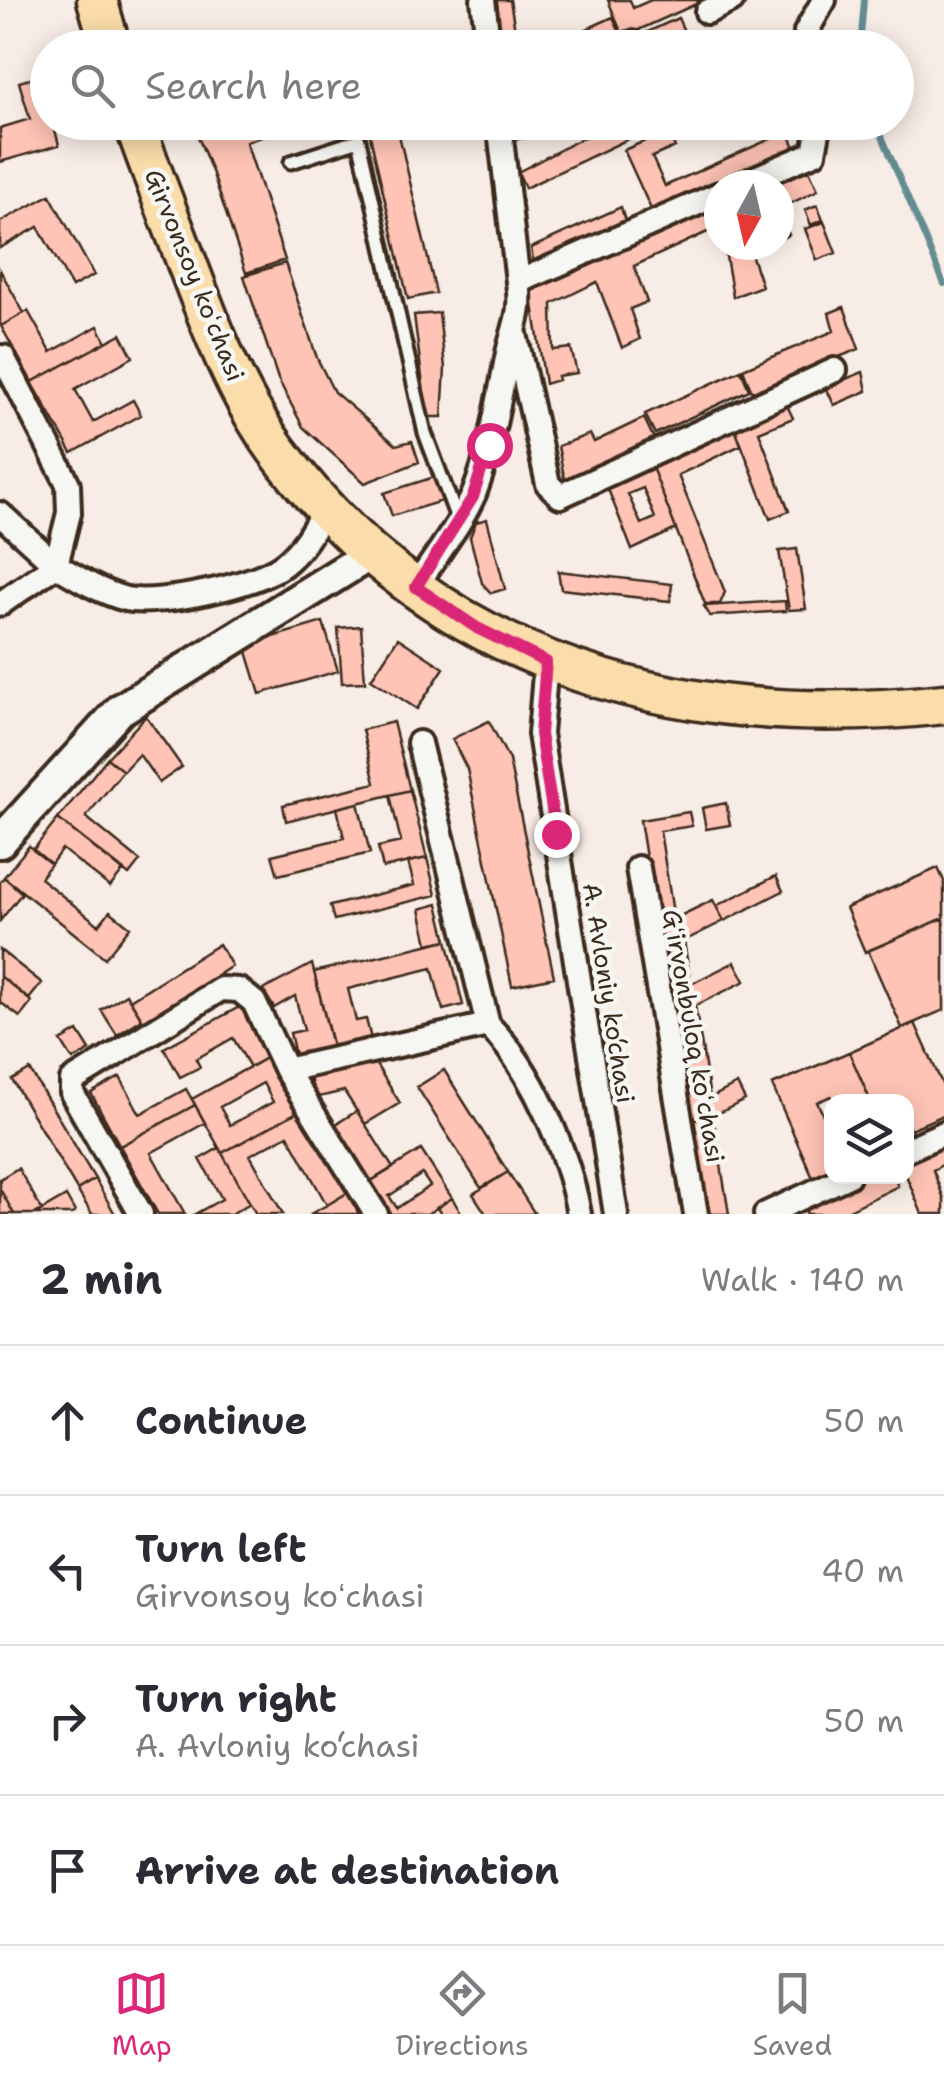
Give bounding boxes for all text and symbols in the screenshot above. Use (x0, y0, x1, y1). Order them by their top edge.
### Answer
search box (30, 30, 914, 140)
icon: search (65, 58, 120, 113)
text: Search here (145, 60, 362, 111)
street label: Girvonsoy koʻchasi (137, 164, 253, 386)
north arrow (704, 170, 794, 260)
route start (467, 423, 513, 469)
route end (534, 812, 580, 858)
street label: A. Avloniy ko‘chasi (575, 881, 643, 1105)
street label: Gʻirvonbuloq koʻchasi (655, 907, 733, 1165)
map controls (824, 1094, 914, 1184)
button: layers (824, 1094, 914, 1184)
text: 2 min (40, 1251, 162, 1307)
text: Walk · 140 m (701, 1258, 904, 1301)
icon: ahead (40, 1393, 95, 1448)
text: Continue (135, 1395, 307, 1446)
text: 50 m (824, 1399, 904, 1442)
text: Turn left (135, 1523, 307, 1574)
icon: left (40, 1543, 95, 1598)
text: 40 m (821, 1549, 904, 1592)
text: Girvonsoy koʻchasi (135, 1574, 425, 1617)
text: Turn right (135, 1673, 337, 1724)
icon: right (40, 1693, 95, 1748)
text: 50 m (824, 1699, 904, 1742)
text: A. Avloniy ko‘chasi (135, 1724, 420, 1767)
icon: arrive (40, 1843, 95, 1898)
text: Arrive at destination (135, 1845, 559, 1896)
tab: Map (112, 1966, 172, 2064)
tab: Directions (395, 1966, 529, 2064)
tab: Saved (753, 1966, 832, 2064)

